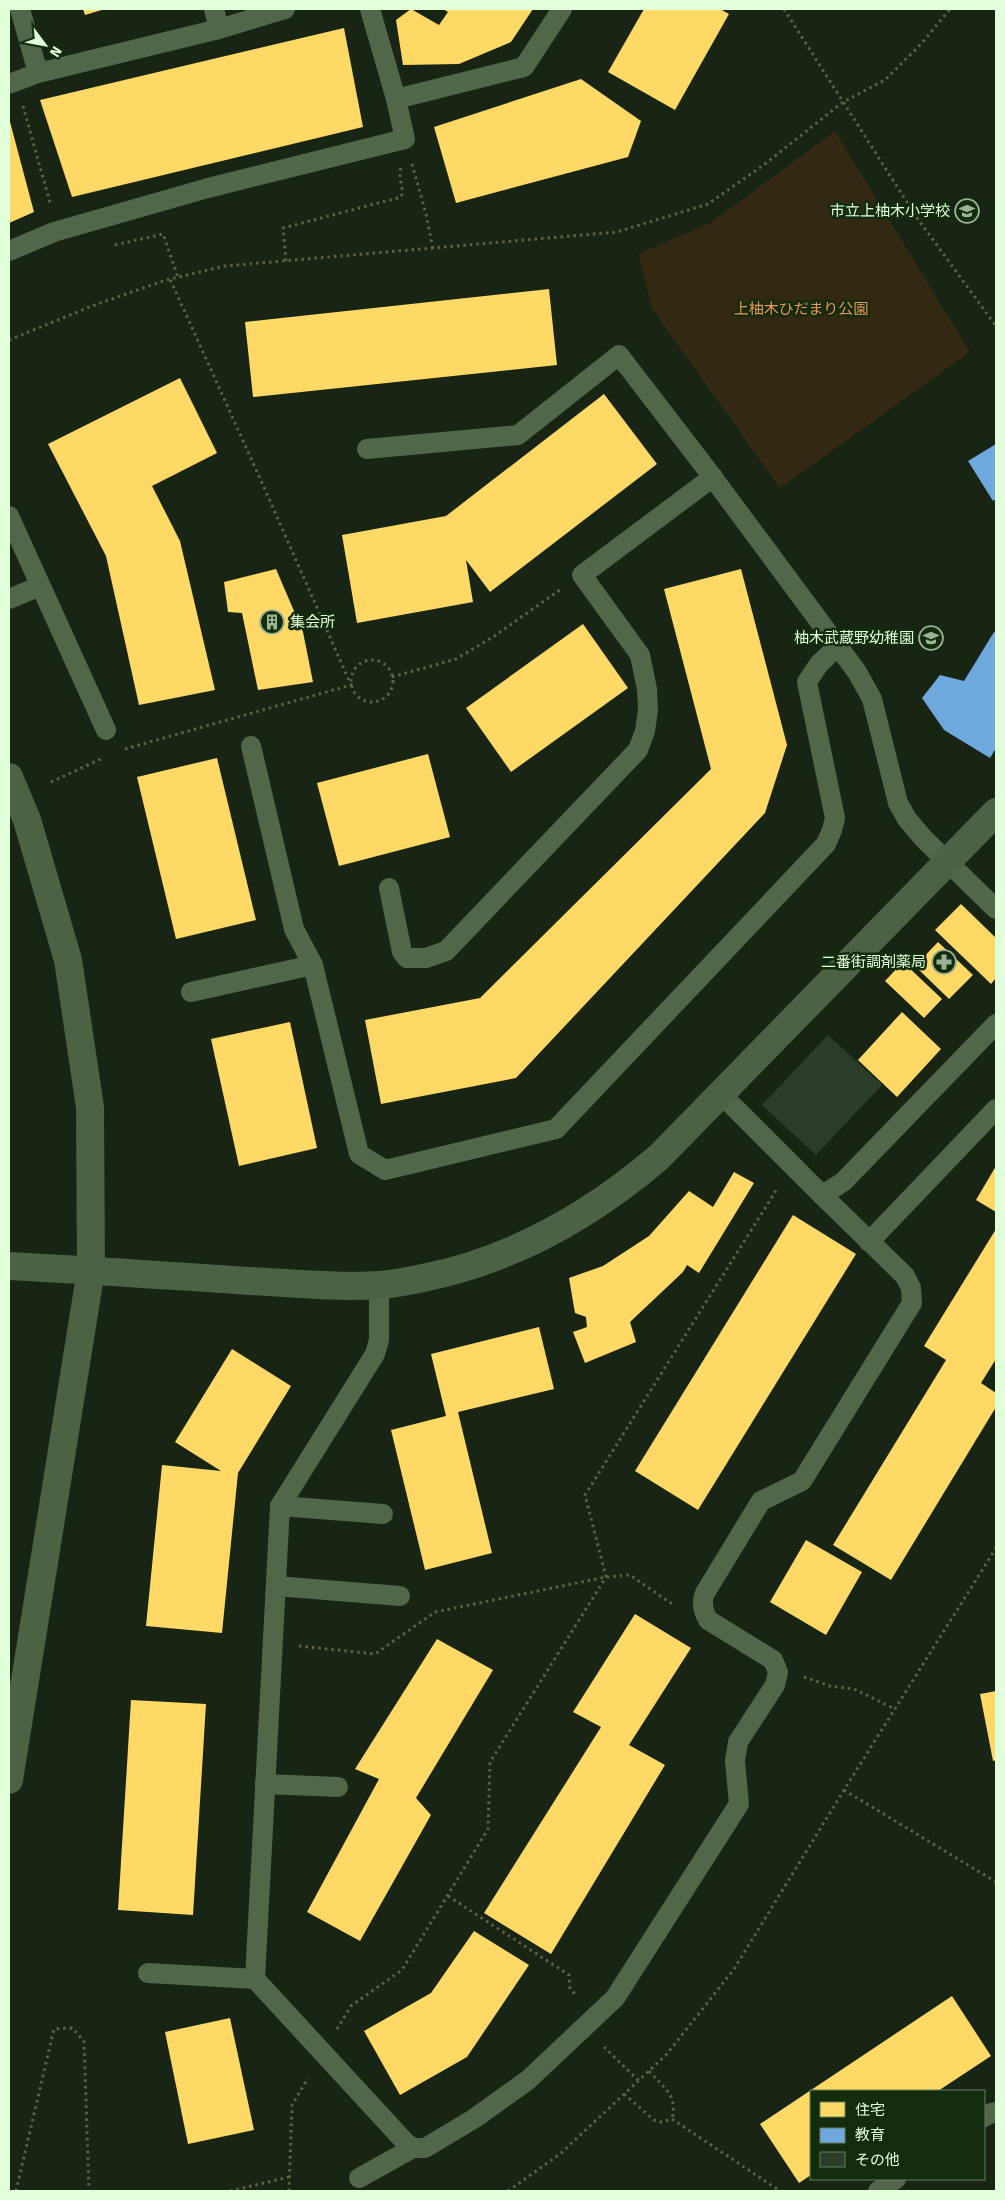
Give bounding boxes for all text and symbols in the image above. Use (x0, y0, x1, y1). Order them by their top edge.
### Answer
north arrow (20, 20, 70, 70)
text: N (46, 43, 65, 60)
school or university icon: 市立上柚木小学校 (954, 198, 980, 224)
place label: 市立上柚木小学校 (830, 202, 950, 220)
park label: 上柚木ひだまり公園 (734, 300, 868, 318)
building icon: 集会所 (259, 609, 285, 635)
place label: 集会所 (290, 613, 335, 631)
school or university icon: 柚木武蔵野幼稚園 (918, 625, 944, 651)
place label: 柚木武蔵野幼稚園 (794, 629, 914, 647)
pharmacy icon: 二番街調剤薬局 (931, 949, 957, 975)
place label: 二番街調剤薬局 (821, 953, 926, 971)
legend (810, 2090, 985, 2180)
text: 住宅 (855, 2101, 885, 2119)
text: 教育 (855, 2126, 885, 2144)
text: その他 (855, 2151, 900, 2169)

